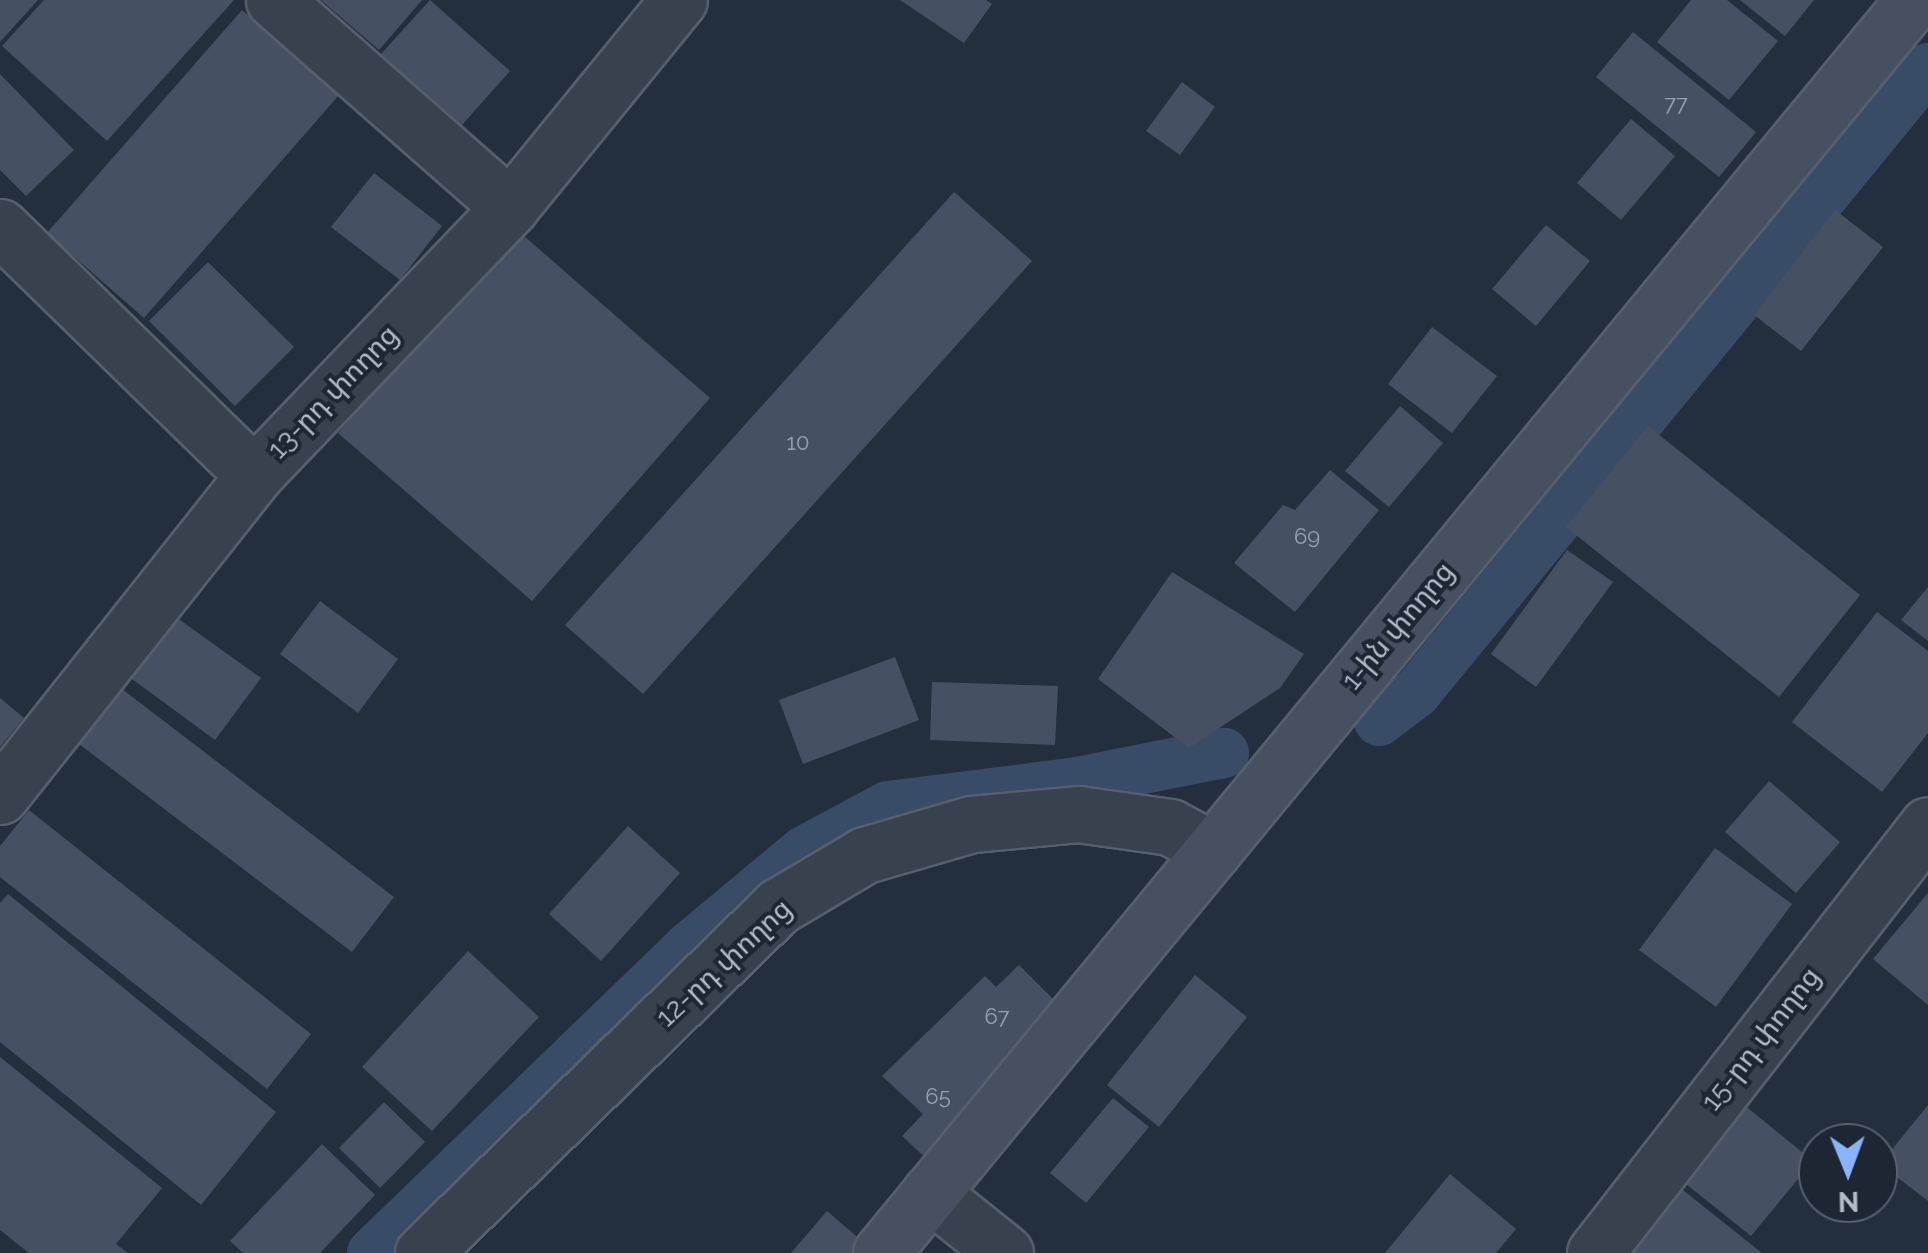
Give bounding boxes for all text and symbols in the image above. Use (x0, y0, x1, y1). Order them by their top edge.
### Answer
house number: 77 (1664, 91, 1688, 117)
street label: 13-րդ փողոց (261, 318, 405, 466)
house number: 10 (787, 430, 809, 456)
house number: 69 (1294, 524, 1320, 550)
street label: 1-ին փողոց (1335, 555, 1461, 697)
street label: 12-րդ փողոց (649, 892, 799, 1034)
street label: 15-րդ փողոց (1694, 960, 1828, 1118)
house number: 67 (984, 1004, 1010, 1030)
house number: 65 (925, 1084, 951, 1110)
north arrow (1798, 1123, 1898, 1223)
text: N (1838, 1185, 1859, 1218)

